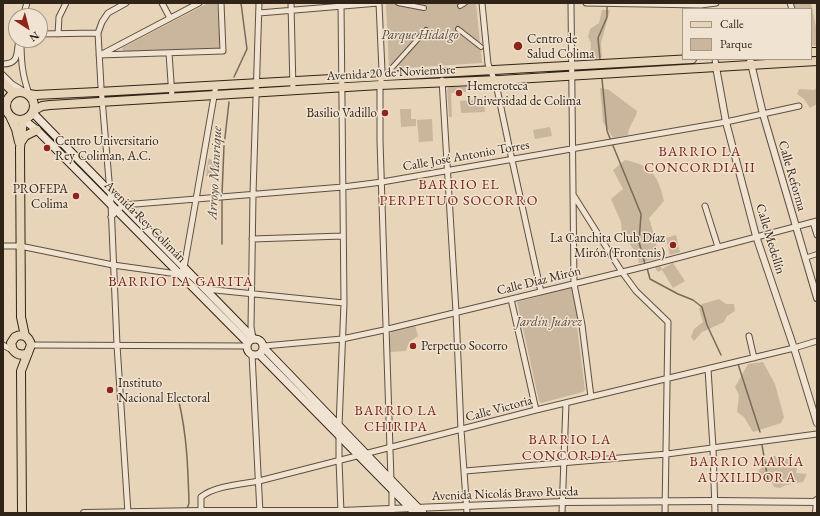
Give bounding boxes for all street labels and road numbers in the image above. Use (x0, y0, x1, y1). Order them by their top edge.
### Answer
street label: Avenida 20 de Noviembre (326, 62, 456, 84)
street label: Calle José Antonio Torres (401, 137, 531, 175)
street label: Calle Reforma (775, 139, 809, 213)
street label: Avenida Rey Colimán (101, 178, 189, 266)
street label: Calle Medellín (752, 202, 788, 276)
street label: Calle Díaz Mirón (495, 263, 583, 299)
street label: Calle Victoria (464, 393, 534, 425)
street label: Avenida Nicolás Bravo Rueda (431, 484, 579, 504)

